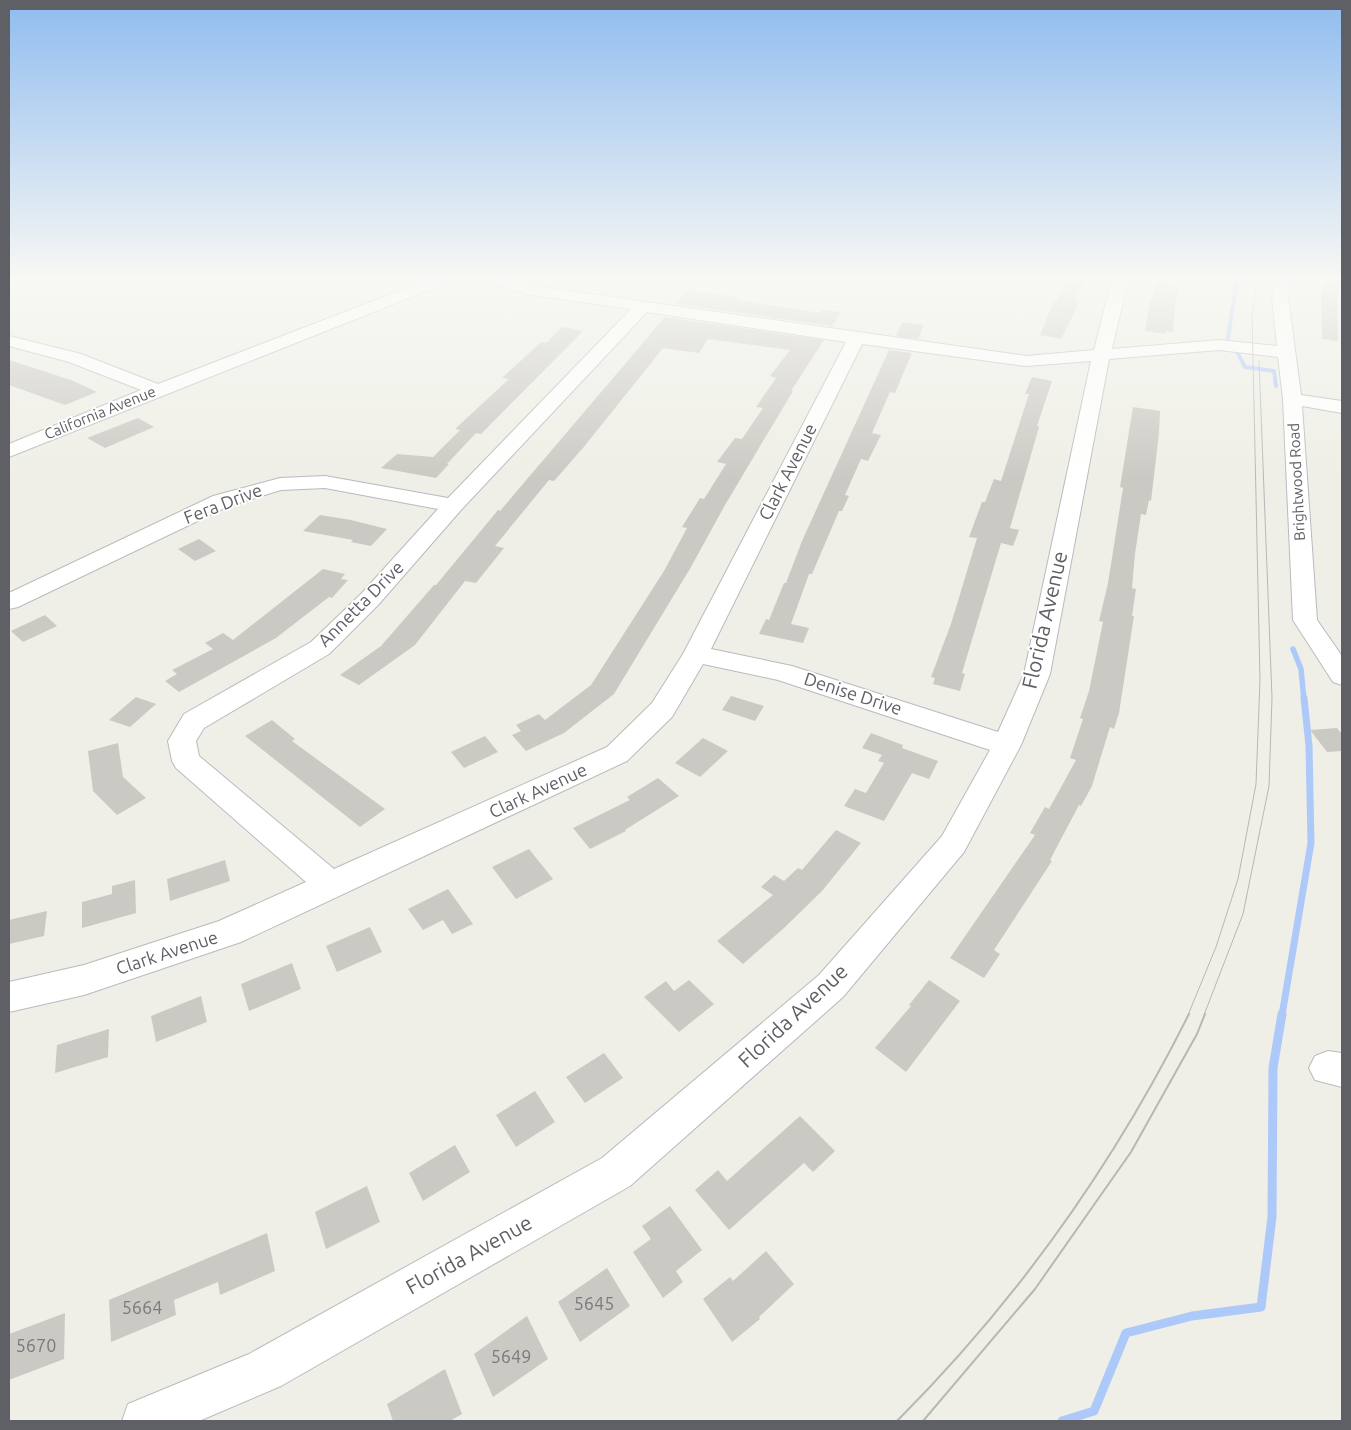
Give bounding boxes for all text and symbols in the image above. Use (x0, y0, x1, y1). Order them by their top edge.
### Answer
street label: California Avenue (42, 382, 158, 443)
street label: Clark Avenue (754, 420, 820, 523)
street label: Brightwood Road (1285, 423, 1308, 541)
street label: Fera Drive (181, 479, 265, 527)
street label: Florida Avenue (1017, 549, 1072, 691)
street label: Annetta Drive (314, 557, 407, 650)
street label: Denise Drive (802, 668, 905, 718)
street label: Clark Avenue (485, 759, 590, 821)
street label: Clark Avenue (113, 926, 220, 978)
street label: Florida Avenue (733, 959, 852, 1072)
street label: Florida Avenue (401, 1210, 536, 1299)
house number: 5645 (574, 1293, 614, 1313)
house number: 5664 (122, 1297, 162, 1317)
house number: 5670 (16, 1335, 56, 1355)
house number: 5649 (491, 1346, 531, 1366)

